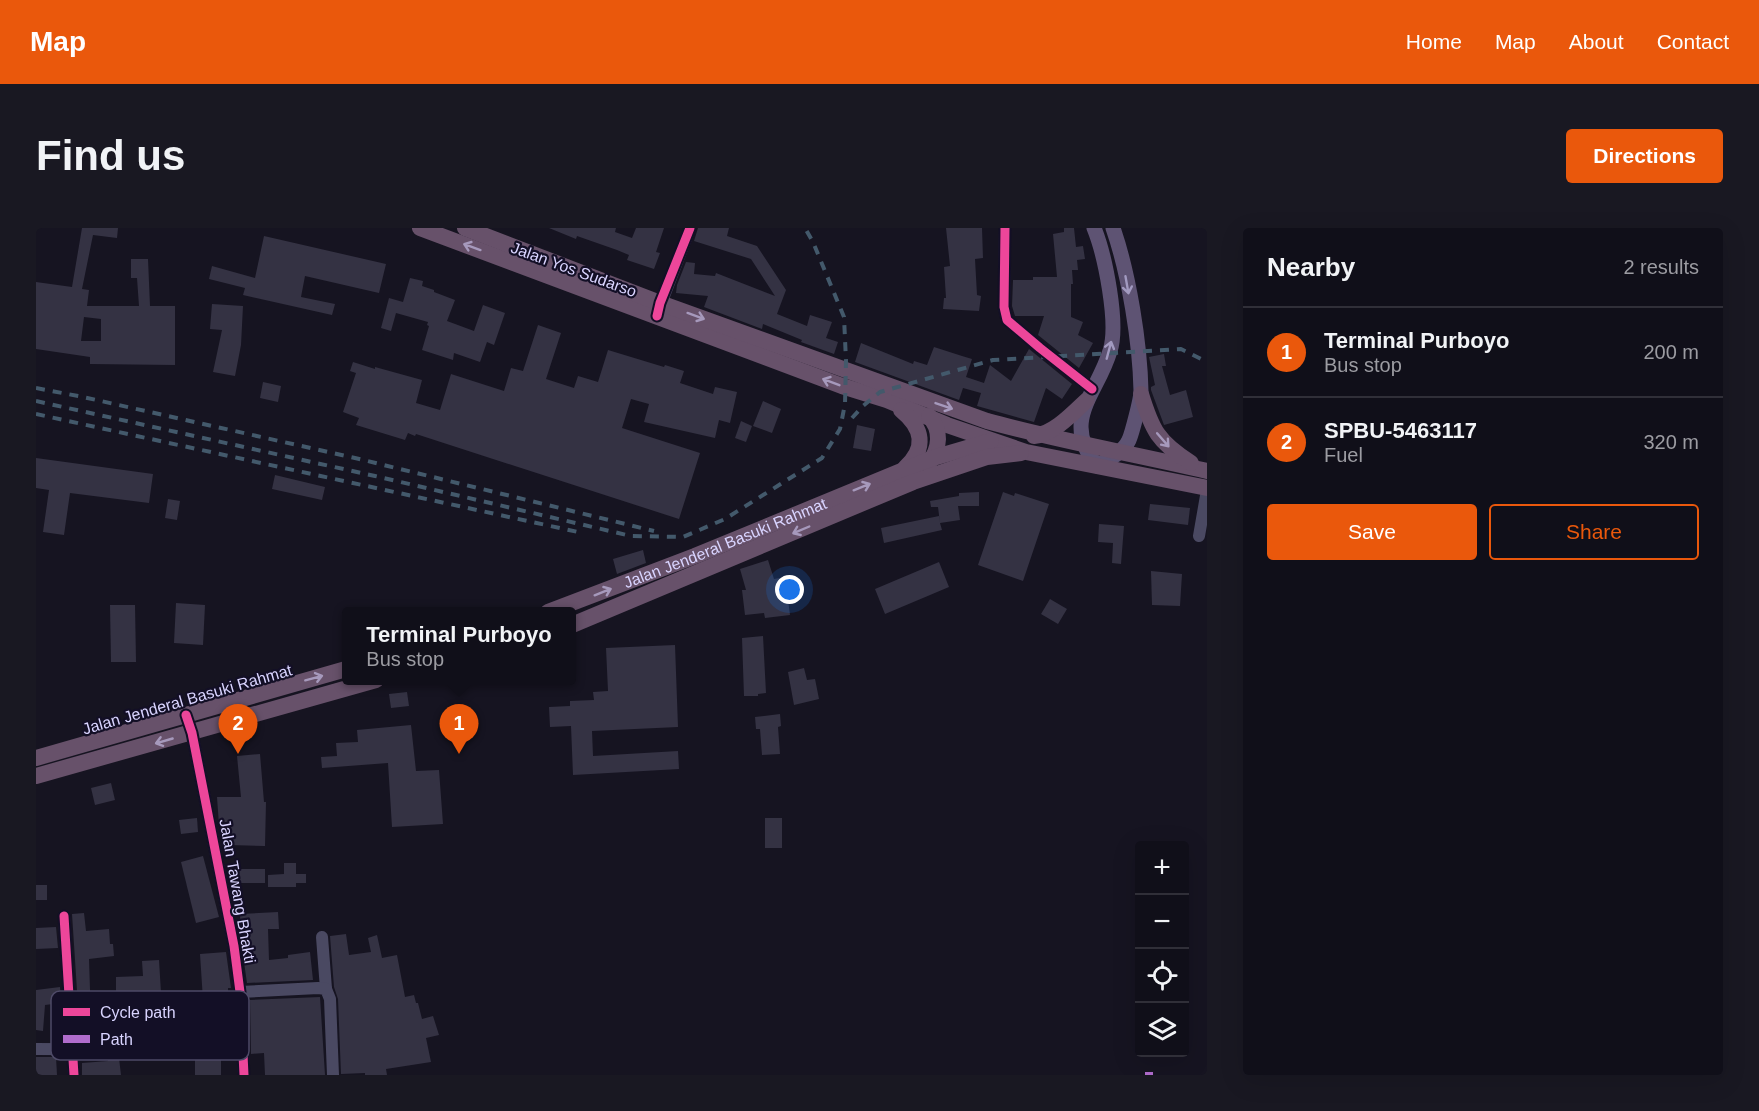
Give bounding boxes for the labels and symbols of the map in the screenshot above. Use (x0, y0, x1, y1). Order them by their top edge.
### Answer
street label: Jalan Yos Sudarso (509, 239, 639, 300)
one-way arrow (463, 241, 481, 252)
one-way arrow (1122, 274, 1133, 294)
one-way arrow (686, 311, 705, 322)
one-way arrow (1104, 341, 1115, 360)
one-way arrow (822, 376, 841, 387)
one-way arrow (934, 402, 953, 413)
one-way arrow (1156, 432, 1170, 447)
one-way arrow (852, 481, 871, 492)
street label: Jalan Jenderal Basuki Rahmat (621, 495, 830, 591)
one-way arrow (793, 524, 811, 536)
your location (775, 575, 804, 604)
one-way arrow (594, 586, 612, 597)
street label: Jalan Jenderal Basuki Rahmat (80, 661, 294, 738)
one-way arrow (304, 672, 323, 683)
pin: 2 (218, 704, 258, 754)
pin: 1 (440, 704, 478, 754)
one-way arrow (155, 736, 174, 747)
street label: Jalan Tawang Bhakti (216, 817, 259, 965)
legend (51, 991, 249, 1060)
text: Cycle path (100, 1004, 176, 1021)
text: Path (100, 1031, 133, 1048)

